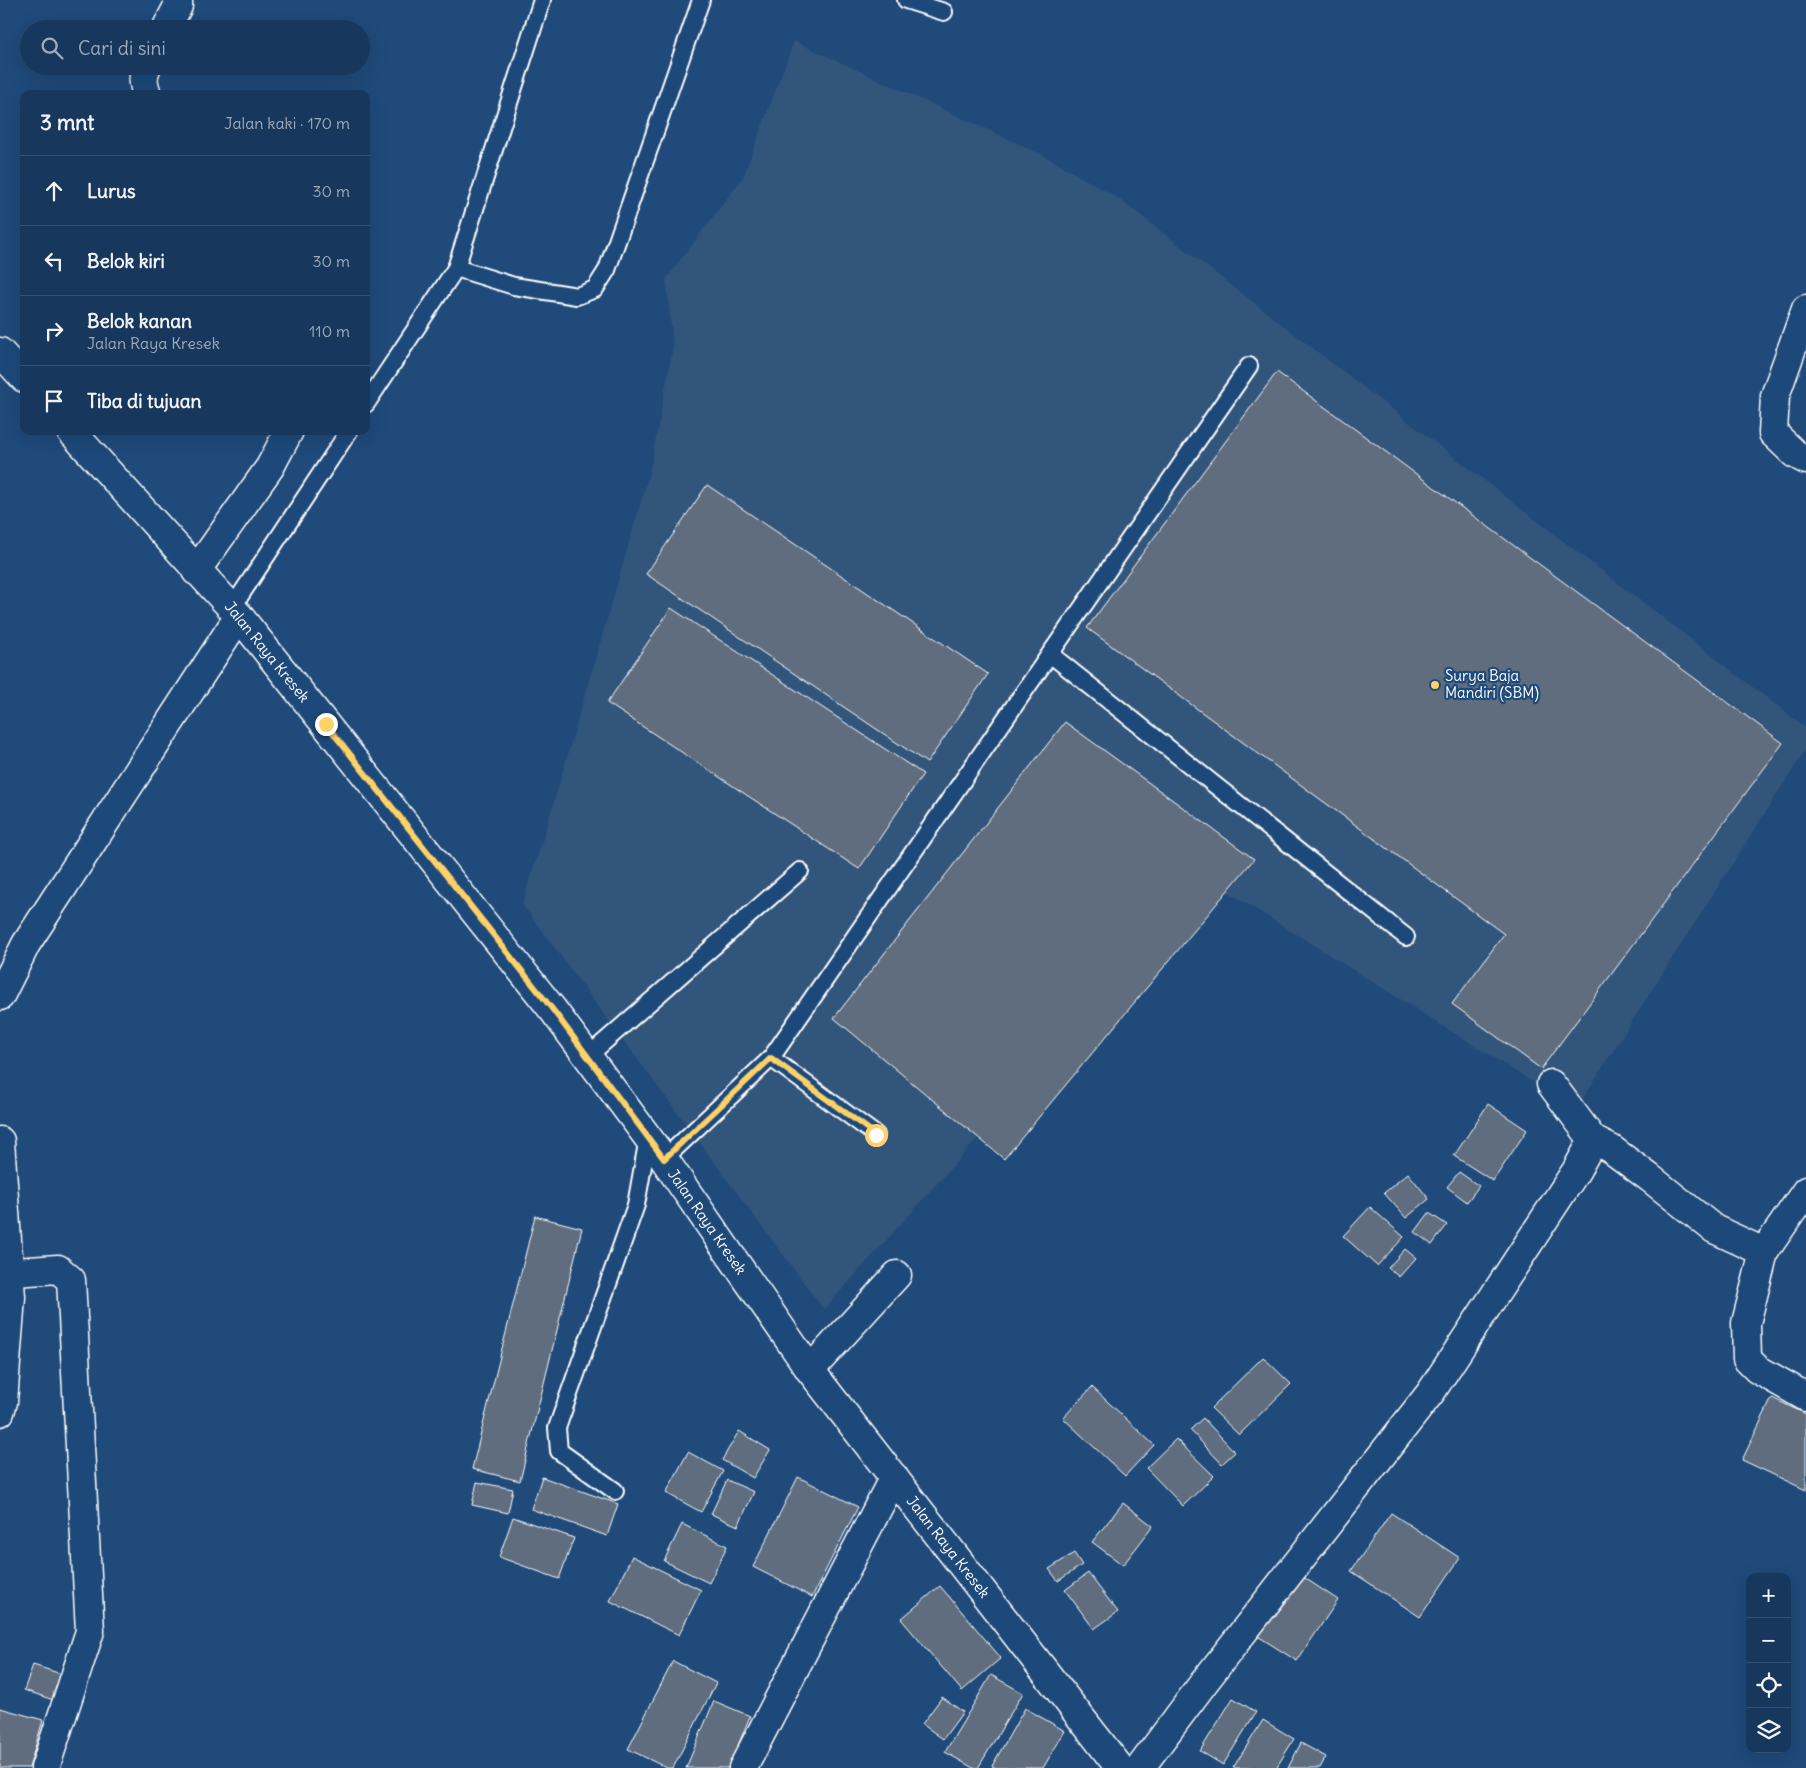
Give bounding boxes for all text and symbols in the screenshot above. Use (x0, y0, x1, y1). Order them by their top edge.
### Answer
search box (20, 20, 370, 75)
icon: search (38, 34, 66, 62)
text: Cari di sini (78, 36, 166, 60)
text: 3 mnt (40, 109, 94, 136)
text: Jalan kaki · 170 m (224, 113, 350, 133)
icon: ahead (40, 177, 68, 205)
text: Lurus (87, 179, 136, 203)
text: 30 m (313, 181, 350, 201)
icon: left (40, 247, 68, 275)
text: Belok kiri (87, 249, 165, 273)
text: 30 m (313, 251, 350, 271)
text: Belok kanan (87, 309, 192, 333)
icon: right (40, 317, 68, 345)
text: 110 m (309, 321, 350, 341)
text: Jalan Raya Kresek (87, 333, 220, 353)
icon: arrive (40, 387, 68, 415)
text: Tiba di tujuan (87, 389, 202, 413)
street label: Jalan Raya Kresek (221, 597, 314, 706)
place label: Surya Baja Mandiri (SBM) (1445, 666, 1539, 702)
marker: Surya Baja Mandiri (SBM) (1429, 679, 1441, 691)
route end (315, 713, 338, 736)
route start (865, 1124, 888, 1147)
street label: Jalan Raya Kresek (664, 1165, 751, 1278)
street label: Jalan Raya Kresek (903, 1492, 994, 1602)
map controls (1746, 1573, 1791, 1753)
button: + (1746, 1573, 1791, 1618)
button: − (1746, 1618, 1791, 1663)
button: locate (1746, 1663, 1791, 1708)
button: layers (1746, 1708, 1791, 1753)

